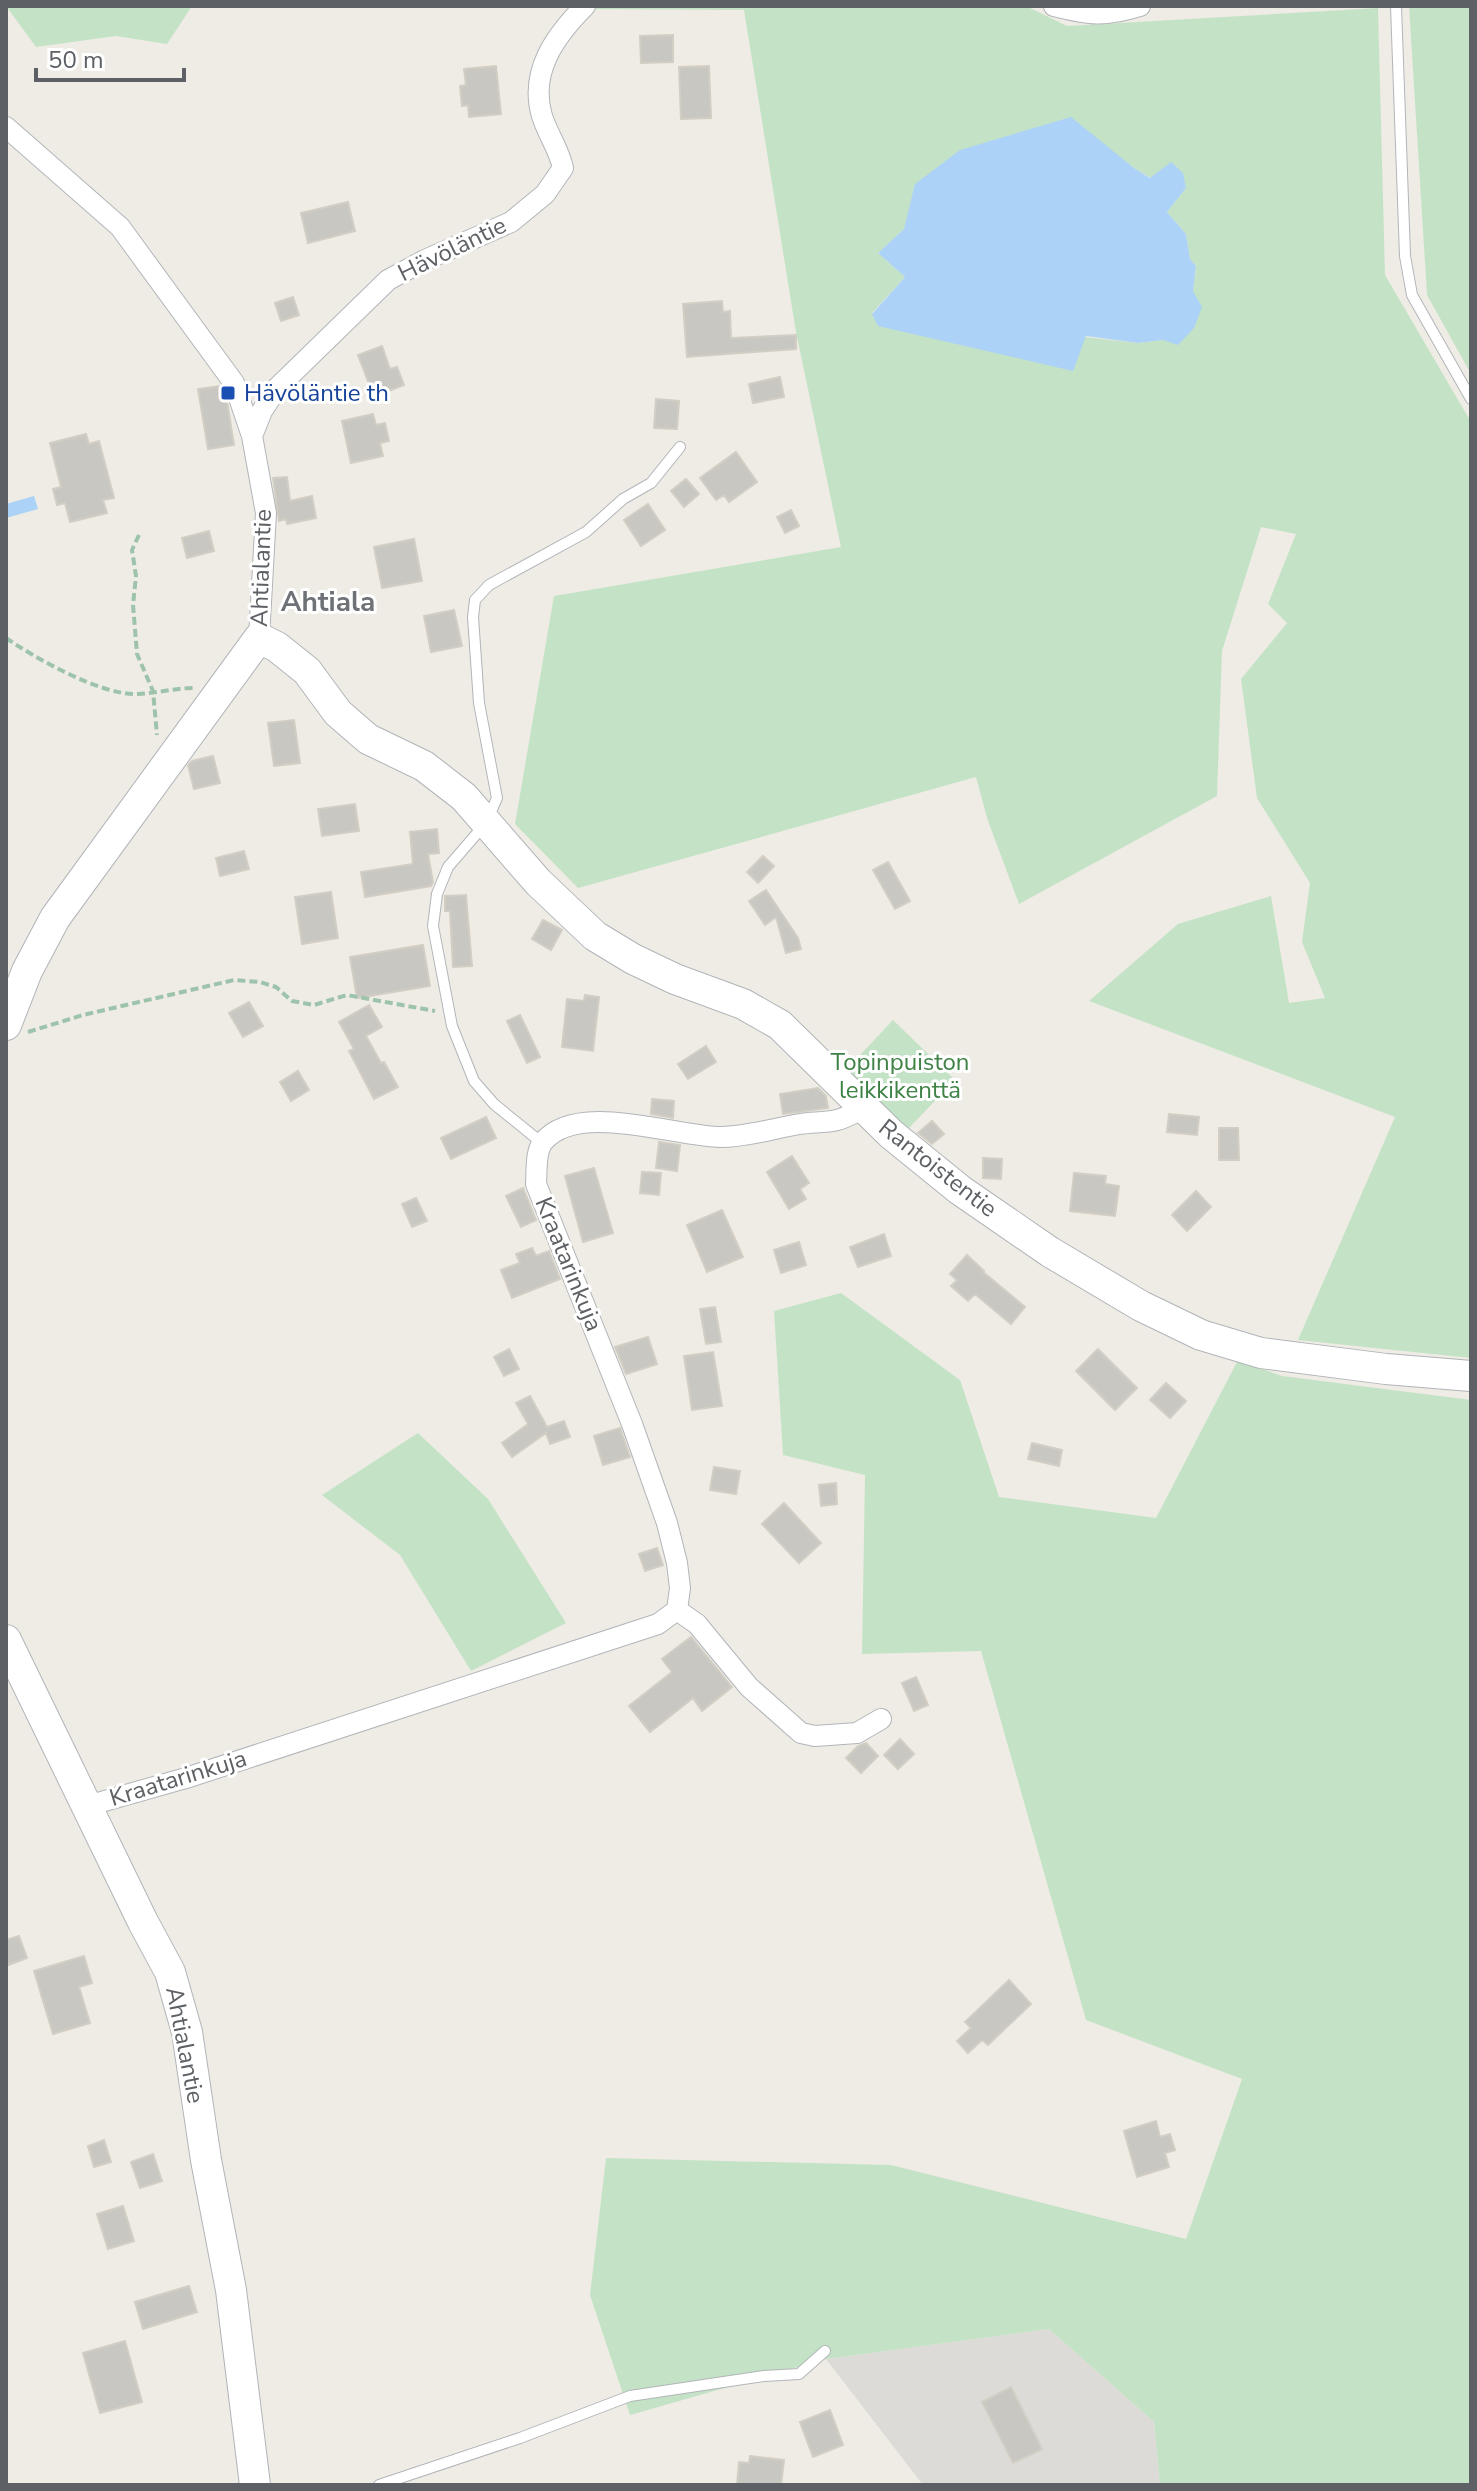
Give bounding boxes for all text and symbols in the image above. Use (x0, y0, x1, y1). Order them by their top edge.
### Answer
scale bar (36, 32, 184, 82)
text: 50 m (48, 44, 104, 76)
street label: Hävöläntie (393, 209, 511, 289)
place label: Hävöläntie th (244, 377, 389, 409)
marker: Hävöläntie th (219, 384, 237, 402)
street label: Ahtialantie (243, 508, 279, 628)
district label: Ahtiala (281, 583, 375, 621)
park label: Topinpuiston leikkikenttä (831, 1046, 969, 1106)
street label: Rantoistentie (872, 1112, 1004, 1224)
street label: Kraatarinkuja (528, 1192, 610, 1336)
street label: Kraatarinkuja (106, 1742, 250, 1814)
street label: Ahtialantie (158, 1984, 212, 2106)

